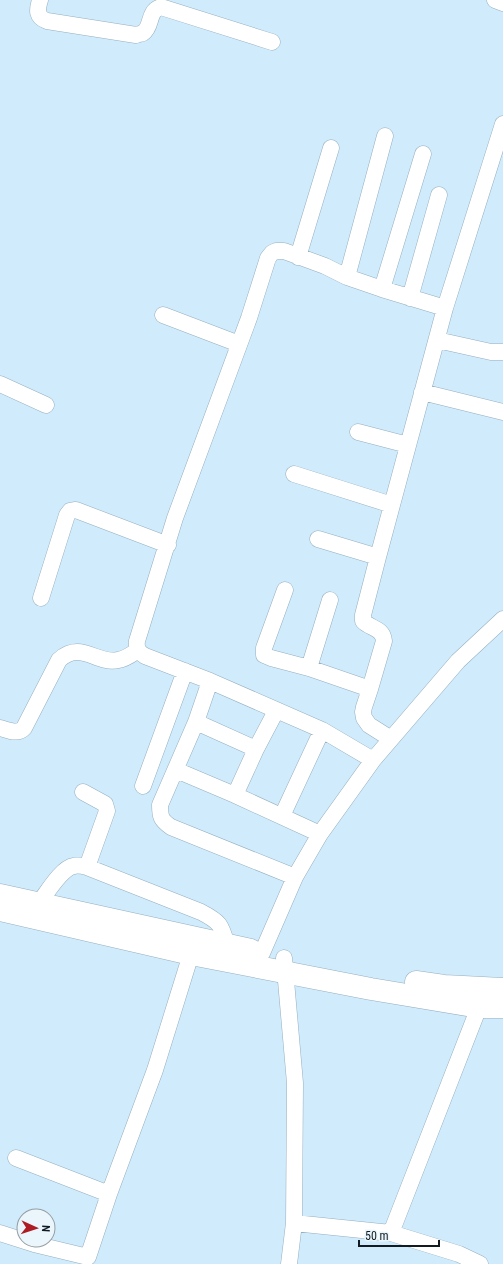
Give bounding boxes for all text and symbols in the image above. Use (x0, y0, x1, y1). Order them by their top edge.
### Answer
north arrow (16, 1208, 56, 1248)
scale bar (359, 1222, 439, 1248)
text: N (39, 1225, 52, 1232)
text: 50 m (365, 1229, 389, 1243)

